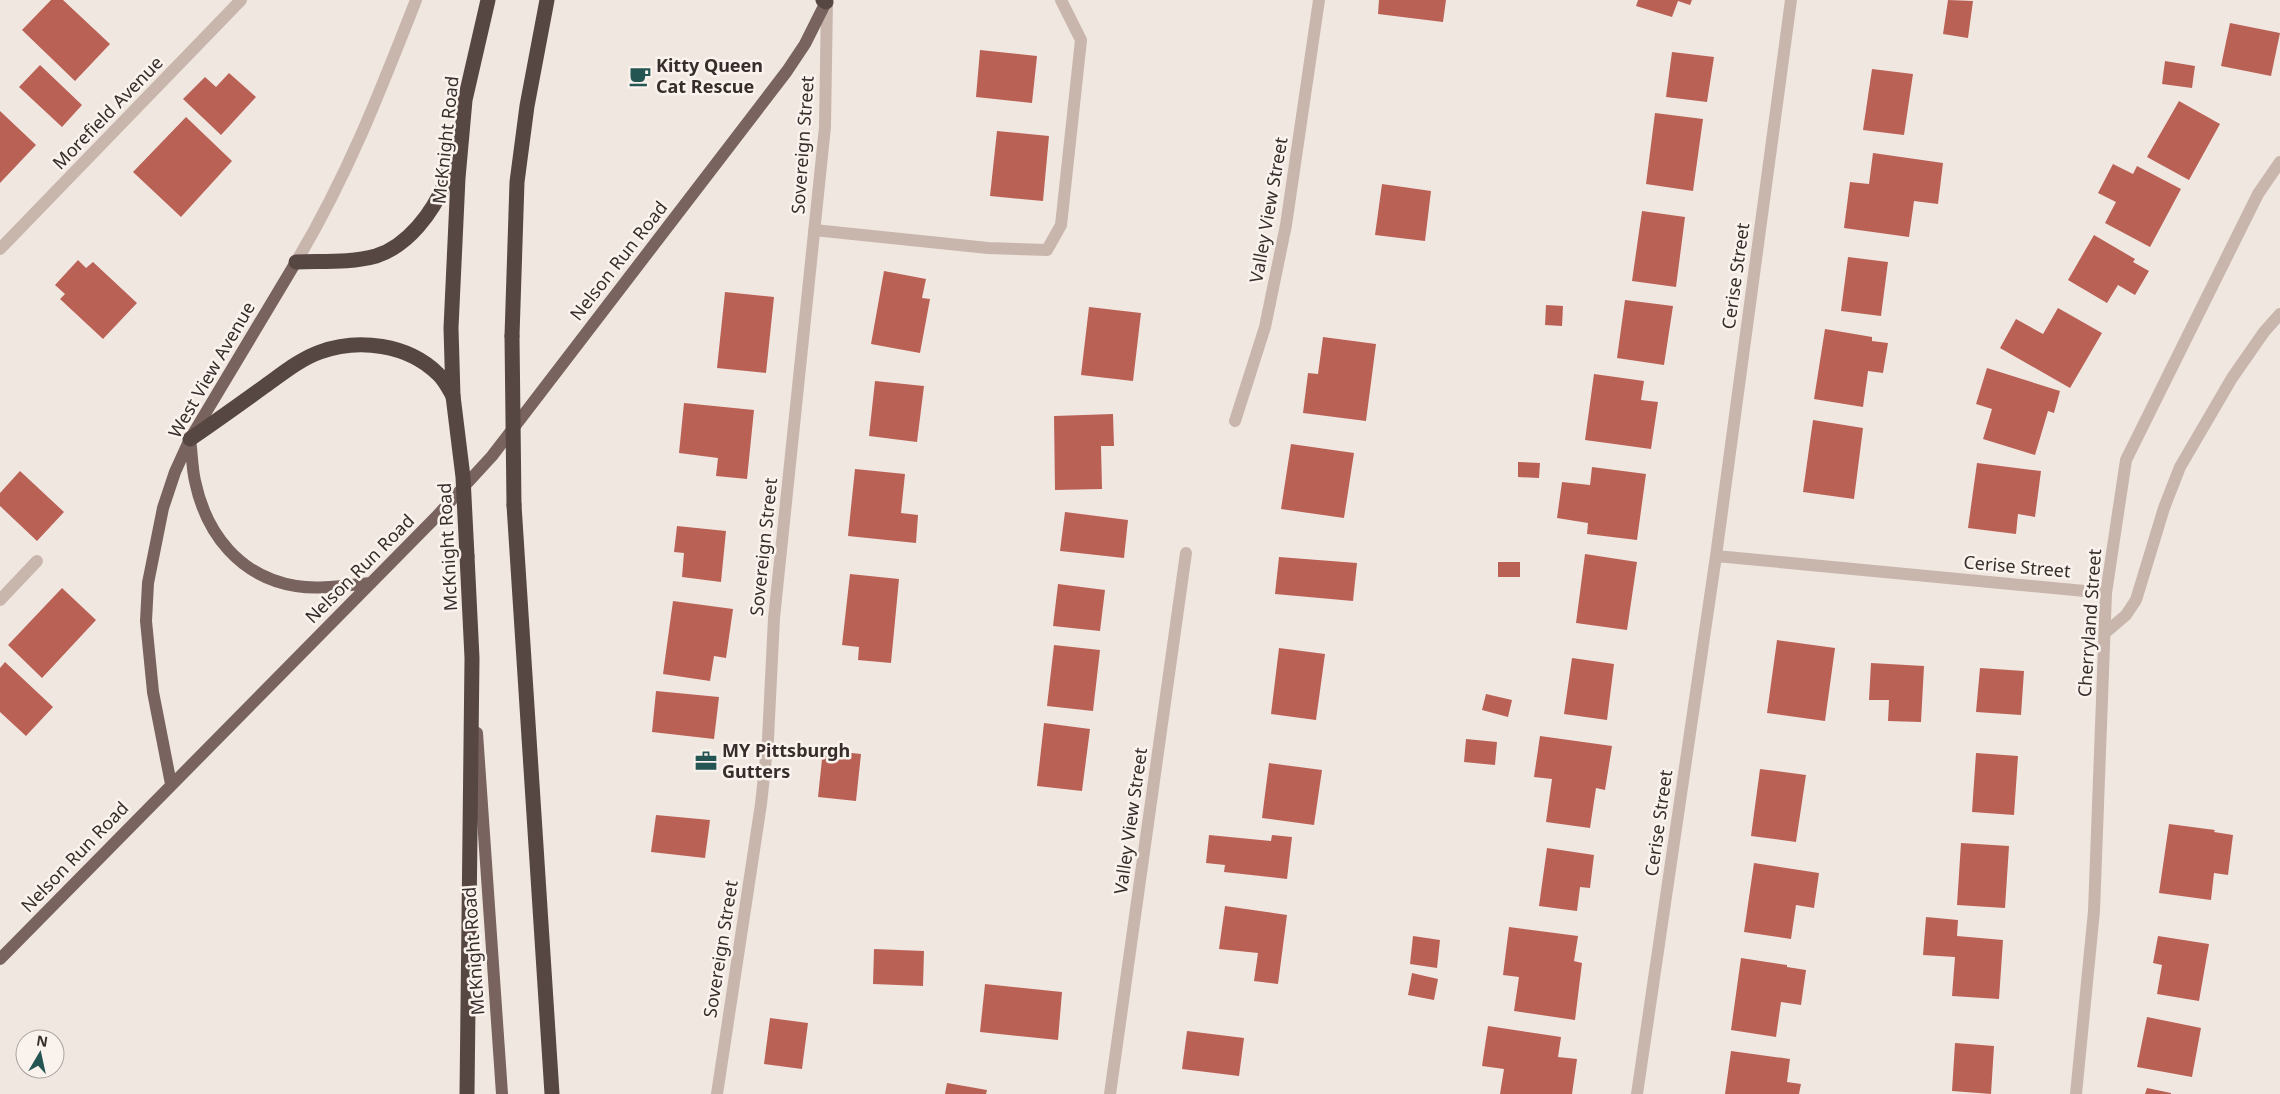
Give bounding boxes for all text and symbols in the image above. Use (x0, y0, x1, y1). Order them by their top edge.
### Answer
street label: Morefield Avenue (47, 50, 168, 174)
place label: Kitty Queen Cat Rescue (656, 53, 763, 98)
cafe icon: Kitty Queen Cat Rescue (627, 63, 653, 89)
street label: Sovereign Street (785, 74, 819, 215)
street label: McKnight Road (426, 75, 464, 205)
street label: Valley View Street (1243, 134, 1293, 285)
street label: Nelson Run Road (564, 196, 672, 325)
street label: Cerise Street (1716, 221, 1754, 331)
street label: West View Avenue (162, 297, 260, 442)
street label: Sovereign Street (744, 476, 782, 617)
street label: McKnight Road (432, 482, 462, 612)
street label: Nelson Run Road (299, 508, 419, 628)
street label: Cherryland Street (2072, 547, 2106, 698)
street label: Cerise Street (1963, 549, 2072, 583)
place label: MY Pittsburgh Gutters (722, 738, 850, 783)
street label: Valley View Street (1108, 746, 1152, 896)
office icon: MY Pittsburgh Gutters (693, 748, 719, 774)
street label: Cerise Street (1639, 768, 1677, 878)
street label: Nelson Run Road (15, 796, 133, 917)
street label: Sovereign Street (697, 878, 743, 1019)
street label: McKnight Road (457, 886, 489, 1016)
north arrow (15, 1029, 65, 1079)
text: N (35, 1030, 49, 1051)

